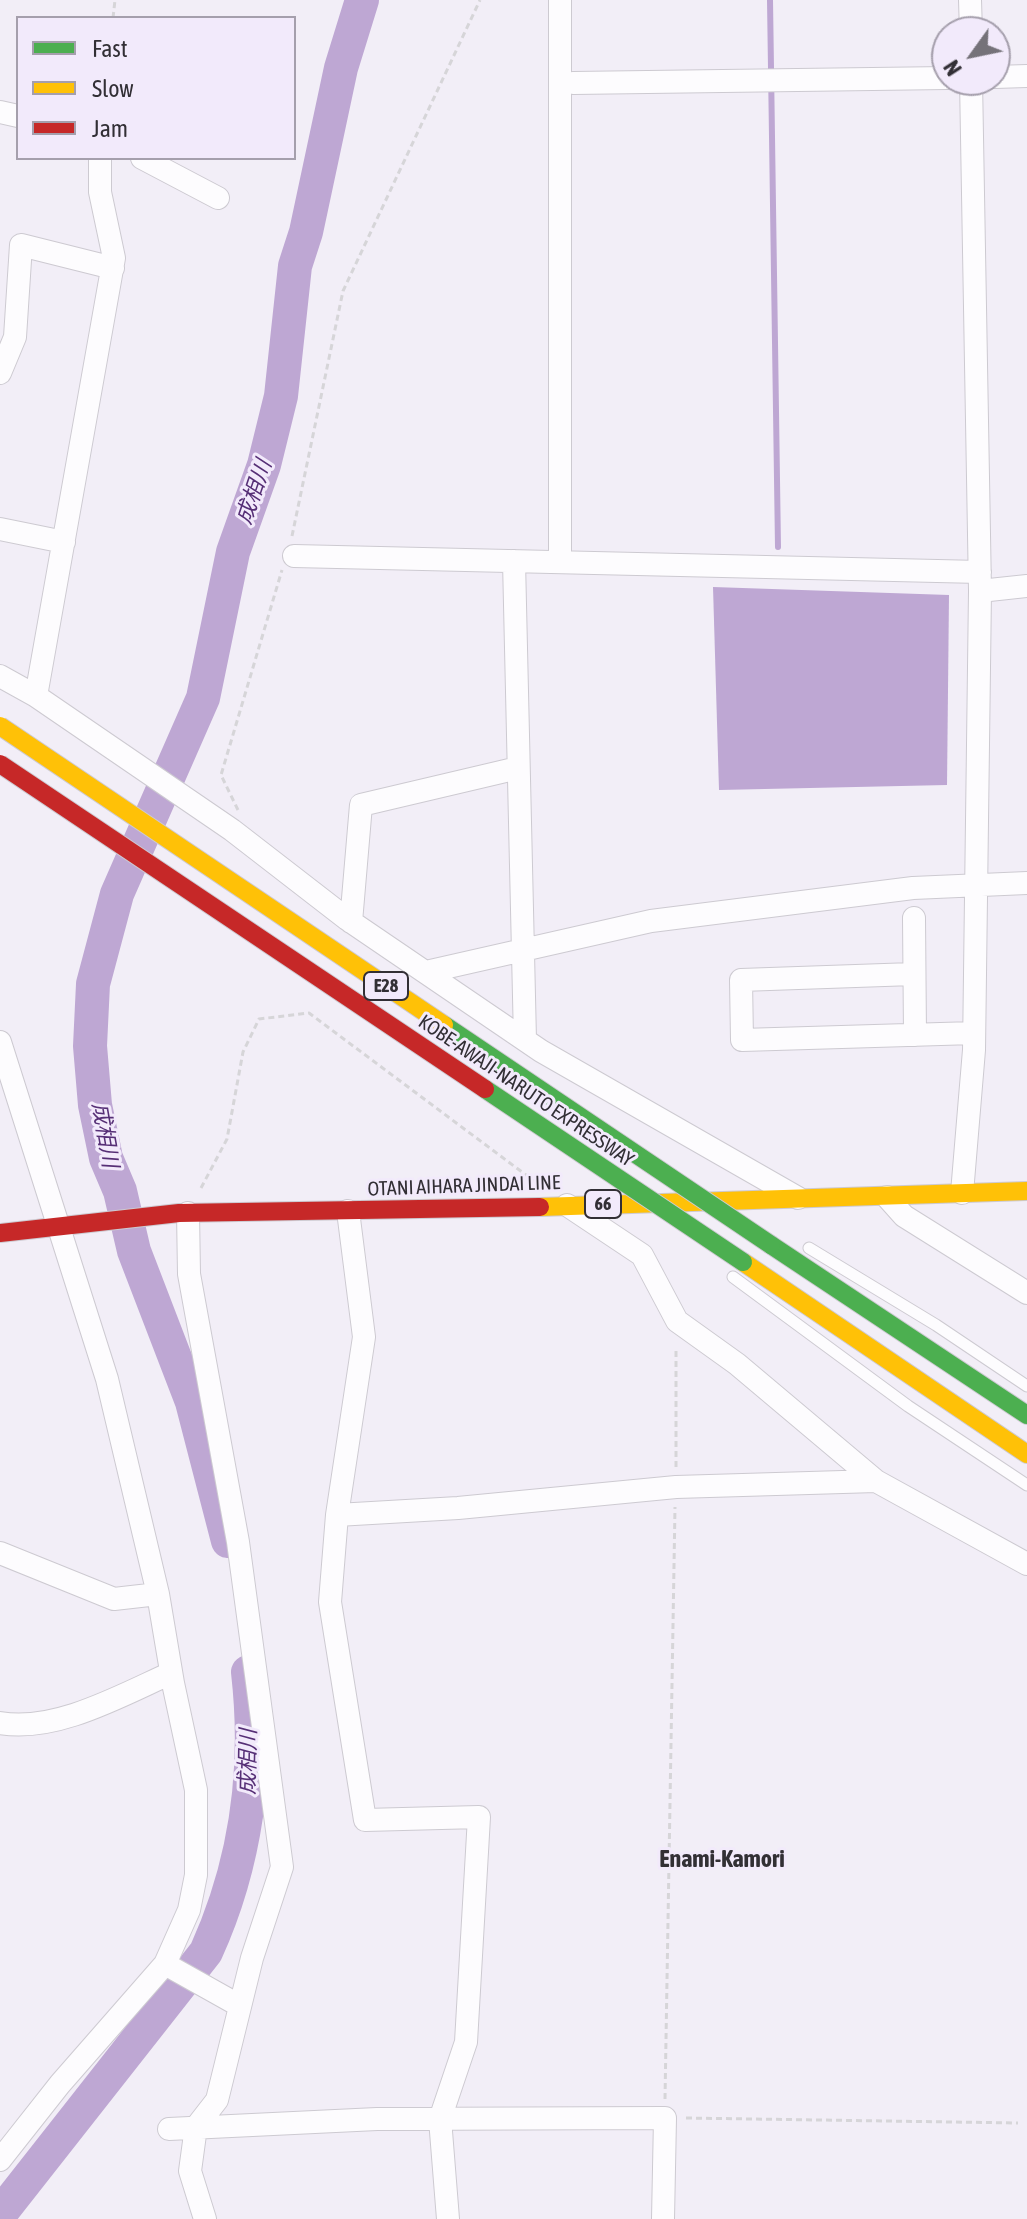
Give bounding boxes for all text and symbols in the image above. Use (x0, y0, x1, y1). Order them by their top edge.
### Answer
legend (16, 16, 296, 160)
north arrow (931, 16, 1011, 96)
text: Fast (92, 35, 128, 62)
text: N (938, 55, 967, 81)
text: Slow (92, 75, 134, 102)
text: Jam (92, 115, 128, 142)
water label: 成相川 (231, 457, 277, 527)
road number: E28 (364, 972, 408, 1000)
street label: KOBE-AWAJI-NARUTO EXPRESSWAY (414, 1010, 638, 1172)
water label: 成相川 (86, 1100, 124, 1170)
street label: OTANI AIHARA JINDAI LINE (367, 1171, 561, 1201)
road number: 66 (585, 1190, 621, 1218)
water label: 成相川 (234, 1729, 262, 1795)
district label: Enami-Kamori (659, 1845, 785, 1873)

